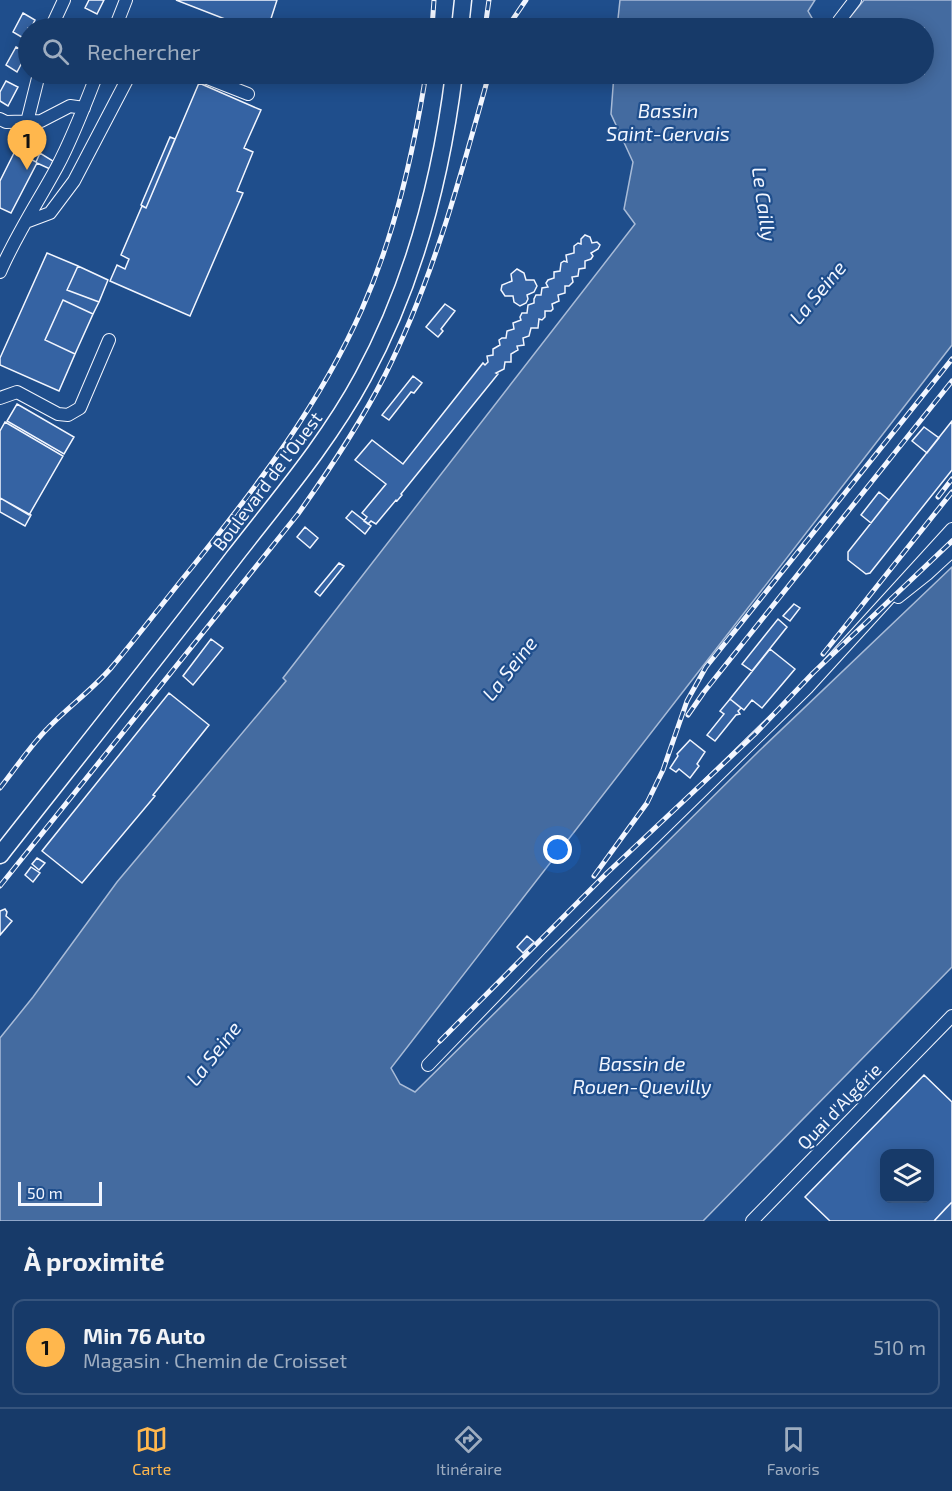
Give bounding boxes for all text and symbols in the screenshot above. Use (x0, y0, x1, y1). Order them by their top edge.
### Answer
search box (18, 18, 934, 84)
icon: search (39, 35, 72, 68)
text: Rechercher (87, 38, 200, 64)
water label: Bassin Saint-Gervais (606, 98, 730, 145)
pin: 1 (8, 120, 46, 170)
water label: Le Cailly (747, 165, 782, 243)
water label: La Seine (784, 255, 851, 329)
street label: Boulevard de l'Ouest (208, 407, 326, 555)
water label: La Seine (476, 631, 542, 705)
your location (543, 835, 572, 864)
water label: La Seine (180, 1016, 246, 1090)
water label: Bassin de Rouen-Quevilly (572, 1051, 712, 1099)
street label: Quai d'Algérie (792, 1058, 886, 1154)
map controls (880, 1149, 934, 1203)
button: layers (880, 1149, 934, 1203)
scale bar (18, 1179, 102, 1206)
text: 50 m (27, 1183, 63, 1202)
text: À proximité (24, 1245, 165, 1276)
text: Min 76 Auto (83, 1322, 205, 1348)
text: 1 (41, 1335, 50, 1359)
text: 510 m (873, 1335, 926, 1359)
text: Magasin · Chemin de Croisset (83, 1348, 347, 1372)
tab: Carte (132, 1423, 171, 1478)
tab: Itinéraire (436, 1423, 502, 1478)
tab: Favoris (767, 1423, 820, 1478)

